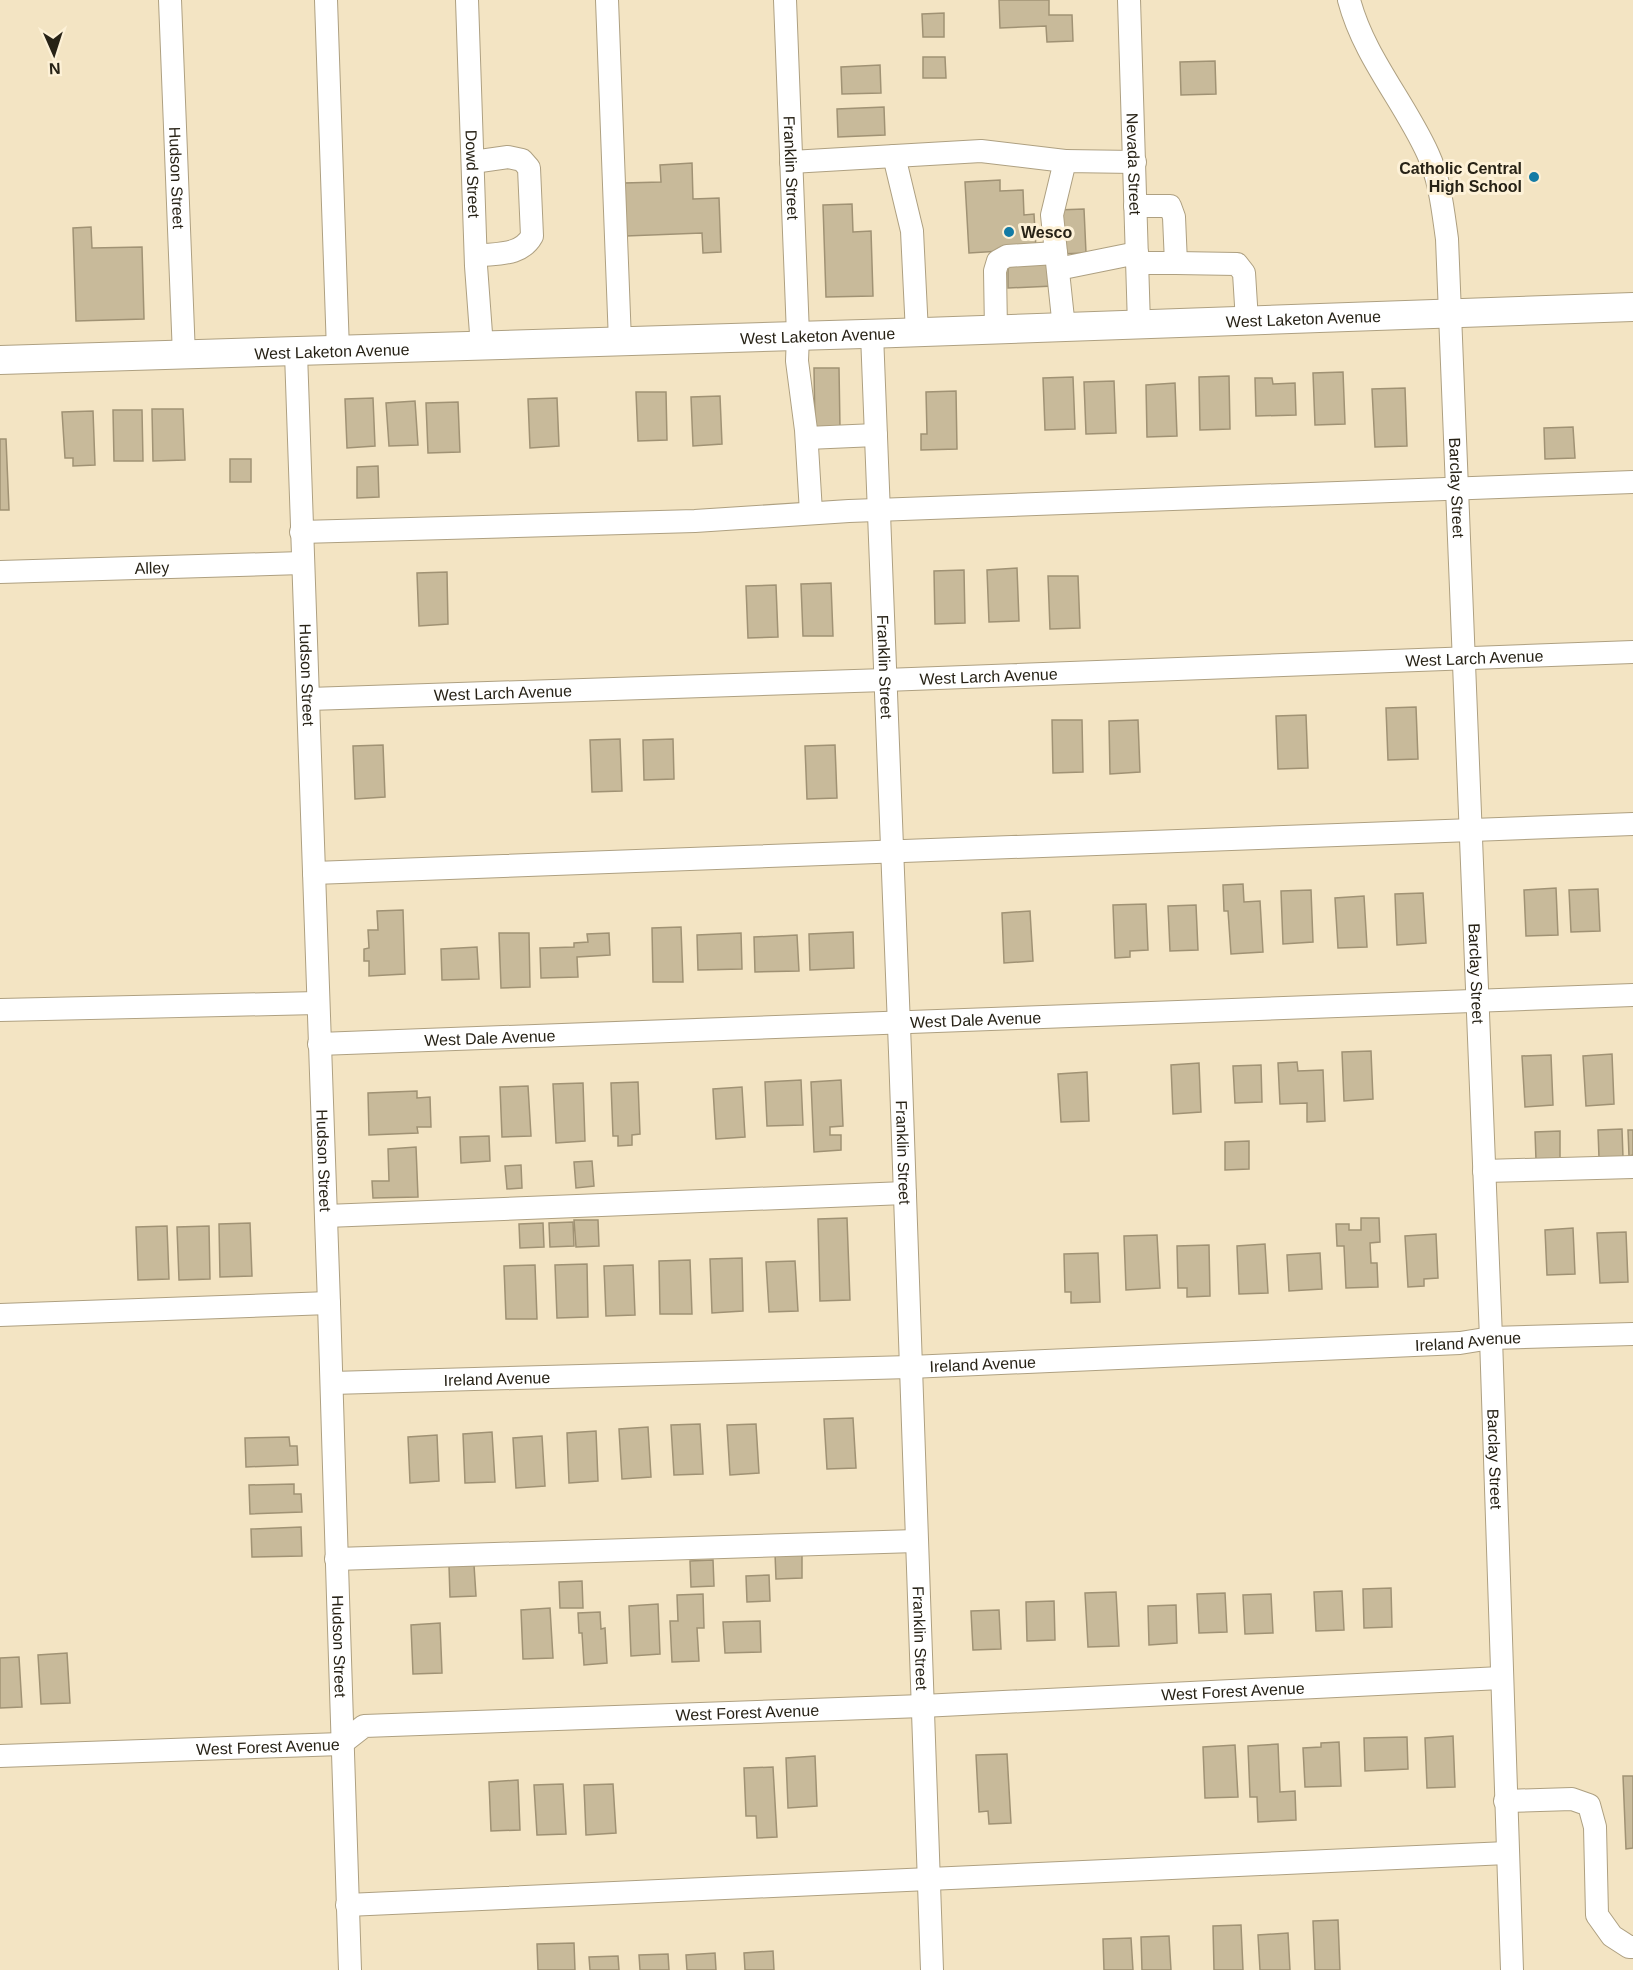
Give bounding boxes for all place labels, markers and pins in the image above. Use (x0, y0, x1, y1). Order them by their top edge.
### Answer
place label: Catholic Central High School (1399, 160, 1522, 195)
marker: Catholic Central High School (1527, 170, 1541, 184)
place label: Wesco (1021, 224, 1073, 241)
marker: Wesco (1002, 225, 1016, 239)

